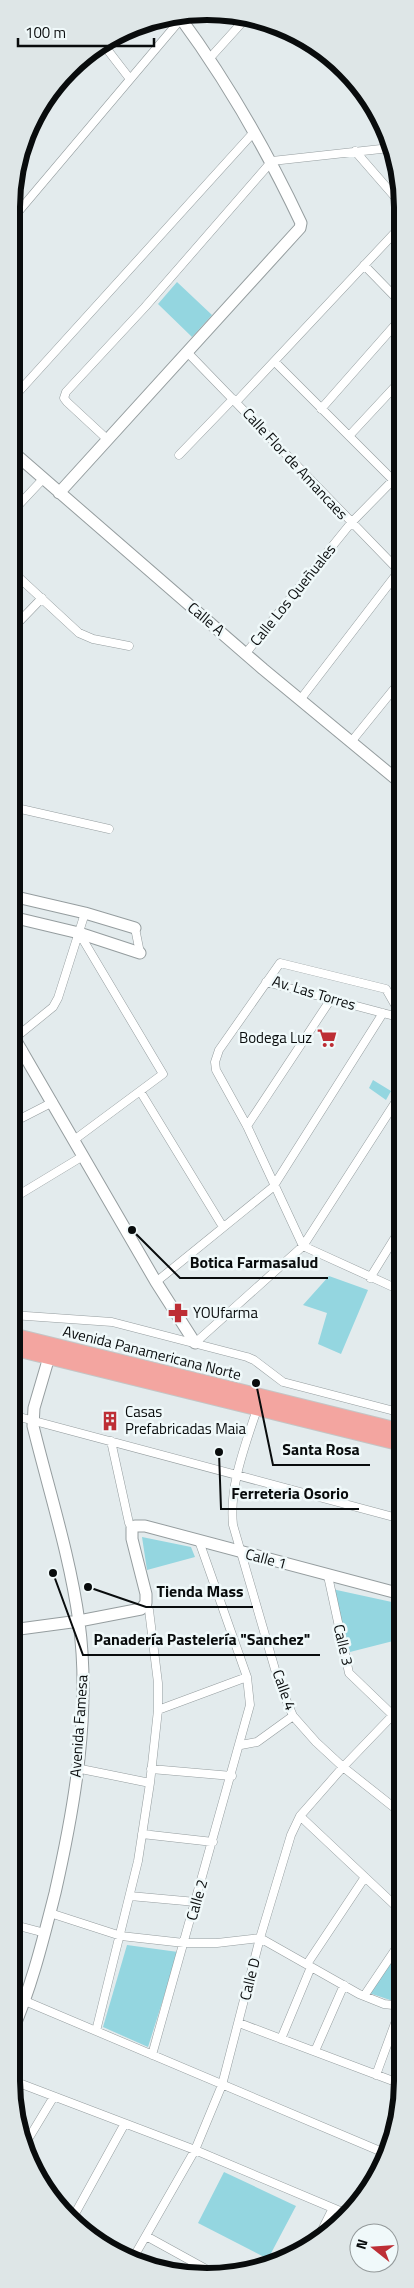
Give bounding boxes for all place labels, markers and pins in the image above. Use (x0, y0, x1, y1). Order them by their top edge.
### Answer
place label: Bodega Luz (239, 1026, 312, 1049)
supermarket icon: Bodega Luz (316, 1027, 338, 1049)
callout: Botica Farmasalud (180, 1247, 328, 1278)
place label: YOUfarma (193, 1301, 258, 1324)
pharmacy icon: YOUfarma (167, 1302, 189, 1324)
place label: Casas Prefabricadas Maia (125, 1400, 247, 1440)
building icon: Casas Prefabricadas Maia (99, 1410, 121, 1432)
callout: Santa Rosa (273, 1434, 370, 1465)
callout: Ferreteria Osorio (221, 1478, 359, 1509)
callout: Tienda Mass (146, 1576, 253, 1607)
callout: Panadería Pastelería "Sanchez" (83, 1624, 320, 1655)

